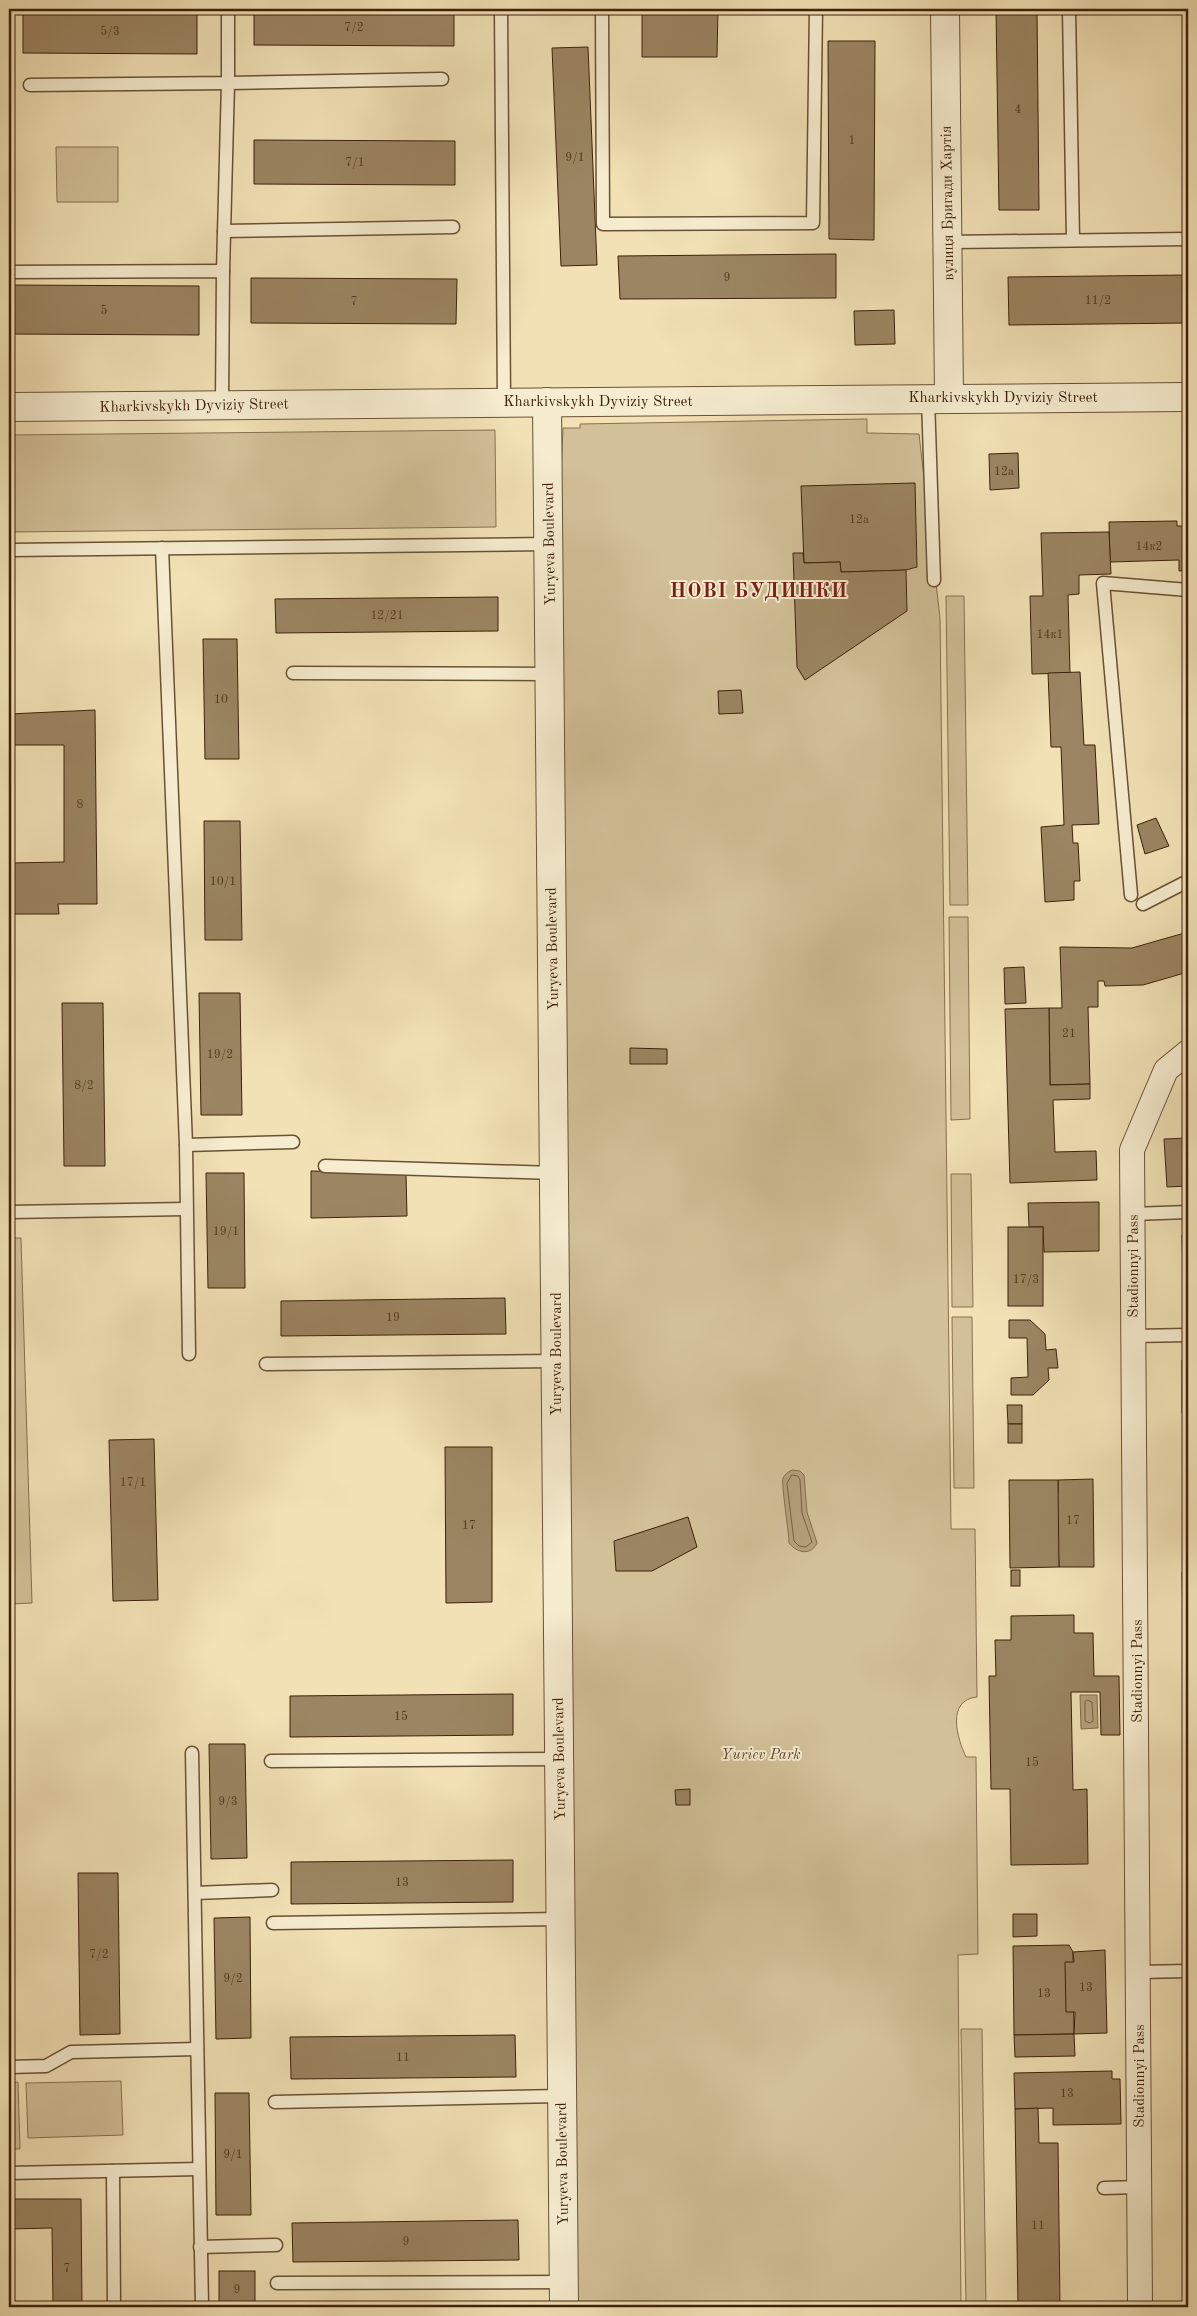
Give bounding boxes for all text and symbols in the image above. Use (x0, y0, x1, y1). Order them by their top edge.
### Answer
house number: 7/2 (344, 22, 364, 34)
house number: 5/3 (100, 25, 120, 38)
house number: 4 (1015, 104, 1022, 116)
street label: вулиця Бригади Хартія (940, 125, 957, 281)
house number: 1 (849, 135, 855, 147)
house number: 9/1 (565, 152, 585, 164)
house number: 7/1 (345, 157, 365, 169)
house number: 9 (724, 272, 730, 284)
house number: 11/2 (1085, 295, 1111, 307)
house number: 7 (351, 296, 357, 308)
house number: 5 (101, 304, 108, 317)
street label: Kharkivskykh Dyviziy Street (908, 391, 1098, 406)
street label: Kharkivskykh Dyviziy Street (503, 395, 693, 410)
street label: Kharkivskykh Dyviziy Street (99, 397, 289, 416)
house number: 12а (994, 466, 1014, 478)
street label: Yuryeva Boulevard (542, 482, 559, 606)
house number: 12а (849, 514, 869, 526)
house number: 14к2 (1136, 541, 1162, 553)
district label: НОВІ БУДИНКИ (670, 582, 848, 602)
house number: 12/21 (370, 610, 404, 622)
house number: 14к1 (1037, 629, 1063, 641)
house number: 10 (214, 694, 228, 706)
house number: 8 (77, 799, 84, 811)
house number: 10/1 (210, 876, 236, 888)
street label: Yuryeva Boulevard (545, 887, 562, 1011)
house number: 21 (1062, 1028, 1076, 1040)
house number: 19/2 (207, 1049, 233, 1061)
house number: 8/2 (74, 1080, 94, 1092)
street label: Stadionnyi Pass (1127, 1214, 1142, 1318)
house number: 19/1 (213, 1226, 239, 1238)
house number: 17/3 (1013, 1274, 1039, 1286)
street label: Yuryeva Boulevard (550, 1292, 565, 1416)
house number: 19 (386, 1312, 400, 1324)
house number: 17/1 (120, 1477, 146, 1489)
house number: 17 (1066, 1515, 1080, 1527)
house number: 17 (462, 1520, 476, 1532)
street label: Stadionnyi Pass (1131, 1619, 1146, 1723)
street label: Yuryeva Boulevard (552, 1697, 569, 1821)
house number: 15 (394, 1710, 408, 1723)
park label: Yuriev Park (721, 1748, 801, 1763)
house number: 15 (1025, 1756, 1039, 1769)
house number: 9/3 (218, 1796, 238, 1808)
house number: 13 (395, 1877, 409, 1889)
house number: 7/2 (89, 1949, 109, 1961)
house number: 9/2 (223, 1973, 243, 1985)
house number: 13 (1079, 1982, 1093, 1994)
house number: 13 (1037, 1988, 1051, 2000)
street label: Stadionnyi Pass (1133, 2024, 1148, 2128)
house number: 11 (396, 2052, 410, 2064)
house number: 13 (1060, 2088, 1074, 2100)
street label: Yuryeva Boulevard (555, 2102, 572, 2226)
house number: 9/1 (223, 2149, 243, 2161)
house number: 11 (1031, 2220, 1045, 2232)
house number: 9 (403, 2236, 409, 2248)
house number: 7 (64, 2263, 70, 2275)
house number: 9 (234, 2284, 240, 2296)

